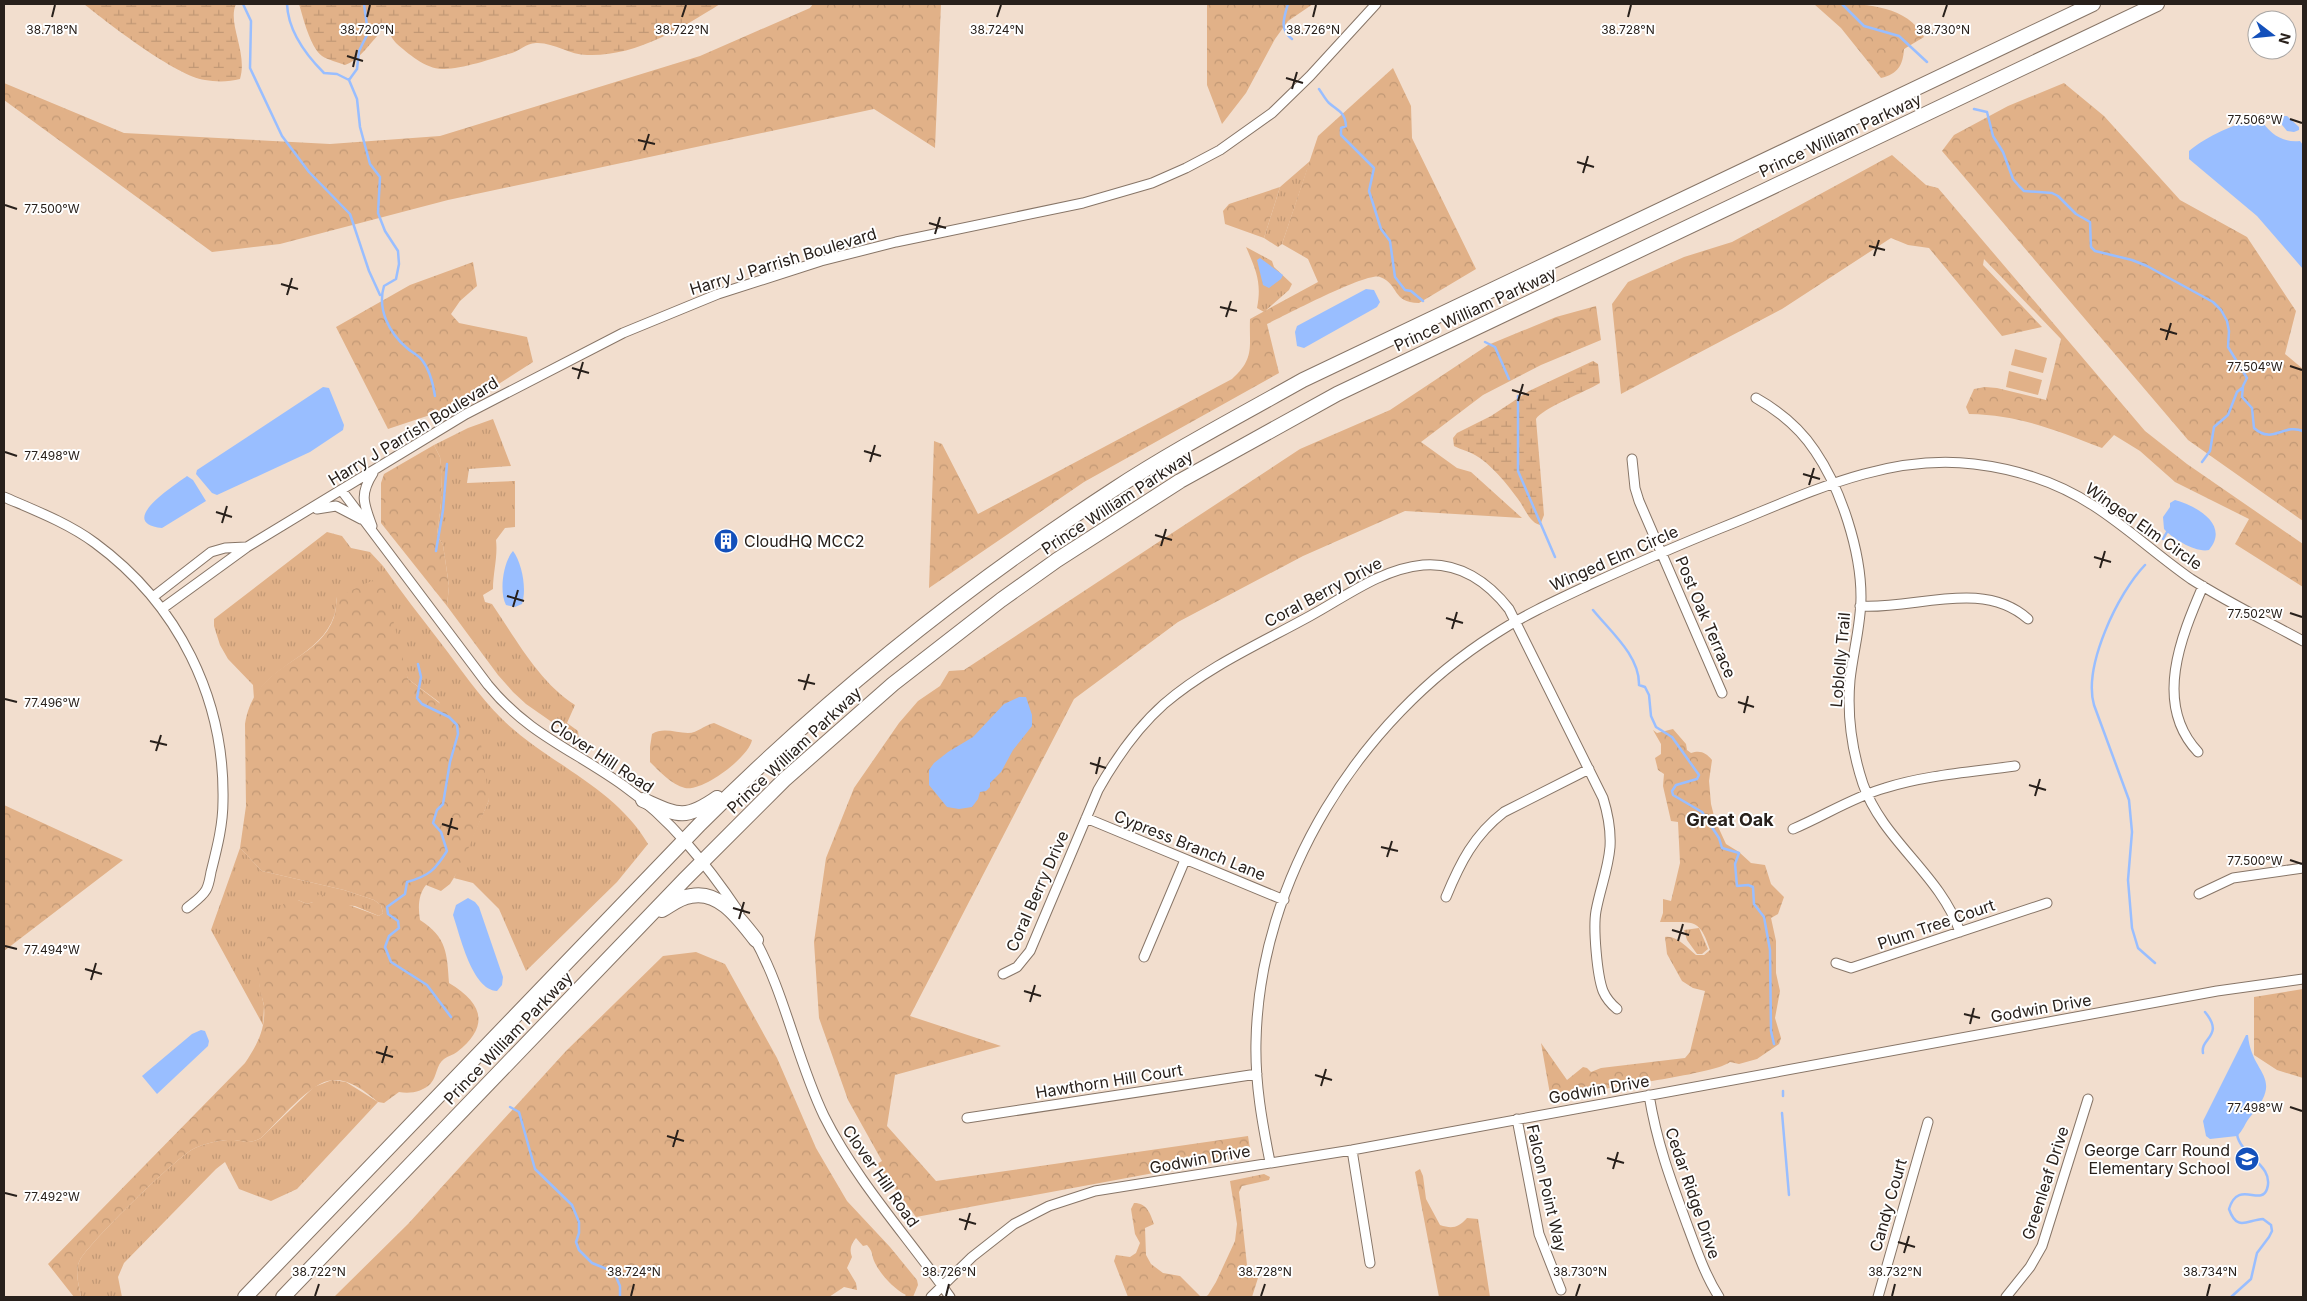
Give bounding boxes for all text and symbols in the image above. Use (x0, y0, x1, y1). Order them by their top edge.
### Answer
north arrow (2247, 10, 2297, 60)
text: 38.718°N (26, 22, 78, 37)
text: 38.720°N (340, 22, 394, 37)
text: 38.722°N (655, 22, 709, 37)
text: 38.724°N (970, 22, 1024, 37)
text: 38.726°N (1286, 22, 1340, 37)
text: 38.728°N (1601, 22, 1655, 37)
text: 38.730°N (1916, 22, 1970, 37)
text: N (2275, 31, 2295, 46)
street label: Prince William Parkway (1756, 89, 1924, 181)
text: 77.506°W (2227, 112, 2283, 127)
text: 77.500°W (24, 201, 80, 216)
street label: Harry J Parrish Boulevard (687, 223, 879, 299)
street label: Prince William Parkway (1391, 263, 1559, 355)
text: 77.504°W (2227, 359, 2283, 374)
street label: Harry J Parrish Boulevard (325, 372, 501, 490)
street label: Prince William Parkway (1037, 446, 1197, 558)
text: 77.498°W (24, 448, 80, 463)
street label: Winged Elm Circle (2082, 478, 2206, 574)
street label: Winged Elm Circle (1547, 521, 1681, 595)
building icon: CloudHQ MCC2 (713, 528, 739, 554)
place label: CloudHQ MCC2 (744, 531, 865, 551)
street label: Coral Berry Drive (1261, 553, 1385, 631)
street label: Post Oak Terrace (1671, 553, 1741, 681)
text: 77.502°W (2227, 606, 2283, 621)
street label: Loblolly Trail (1826, 612, 1854, 708)
street label: Prince William Parkway (723, 682, 865, 818)
text: 77.496°W (24, 695, 80, 710)
street label: Clover Hill Road (546, 715, 658, 797)
street label: Cypress Branch Lane (1111, 805, 1269, 885)
district label: Great Oak (1686, 809, 1774, 830)
street label: Coral Berry Drive (1001, 827, 1073, 955)
text: 77.500°W (2227, 853, 2283, 868)
street label: Plum Tree Court (1875, 895, 1997, 953)
text: 77.494°W (24, 942, 80, 957)
street label: Prince William Parkway (439, 968, 577, 1108)
street label: Godwin Drive (1989, 989, 2093, 1027)
street label: Hawthorn Hill Court (1034, 1059, 1184, 1103)
street label: Godwin Drive (1547, 1070, 1651, 1108)
text: 77.498°W (2227, 1100, 2283, 1115)
street label: Clover Hill Road (838, 1121, 924, 1231)
street label: Falcon Point Way (1523, 1122, 1571, 1254)
street label: Greenleaf Drive (2017, 1124, 2073, 1242)
street label: Cedar Ridge Drive (1661, 1125, 1725, 1261)
street label: Godwin Drive (1148, 1140, 1252, 1178)
place label: George Carr Round Elementary School (2084, 1140, 2230, 1178)
school or university icon: George Carr Round Elementary School (2234, 1146, 2260, 1172)
street label: Candy Court (1865, 1156, 1911, 1254)
text: 77.492°W (24, 1189, 80, 1204)
text: 38.722°N (292, 1264, 346, 1279)
text: 38.724°N (607, 1264, 661, 1279)
text: 38.726°N (922, 1264, 976, 1279)
text: 38.728°N (1238, 1264, 1292, 1279)
text: 38.730°N (1553, 1264, 1607, 1279)
text: 38.732°N (1868, 1264, 1922, 1279)
text: 38.734°N (2183, 1264, 2237, 1279)

